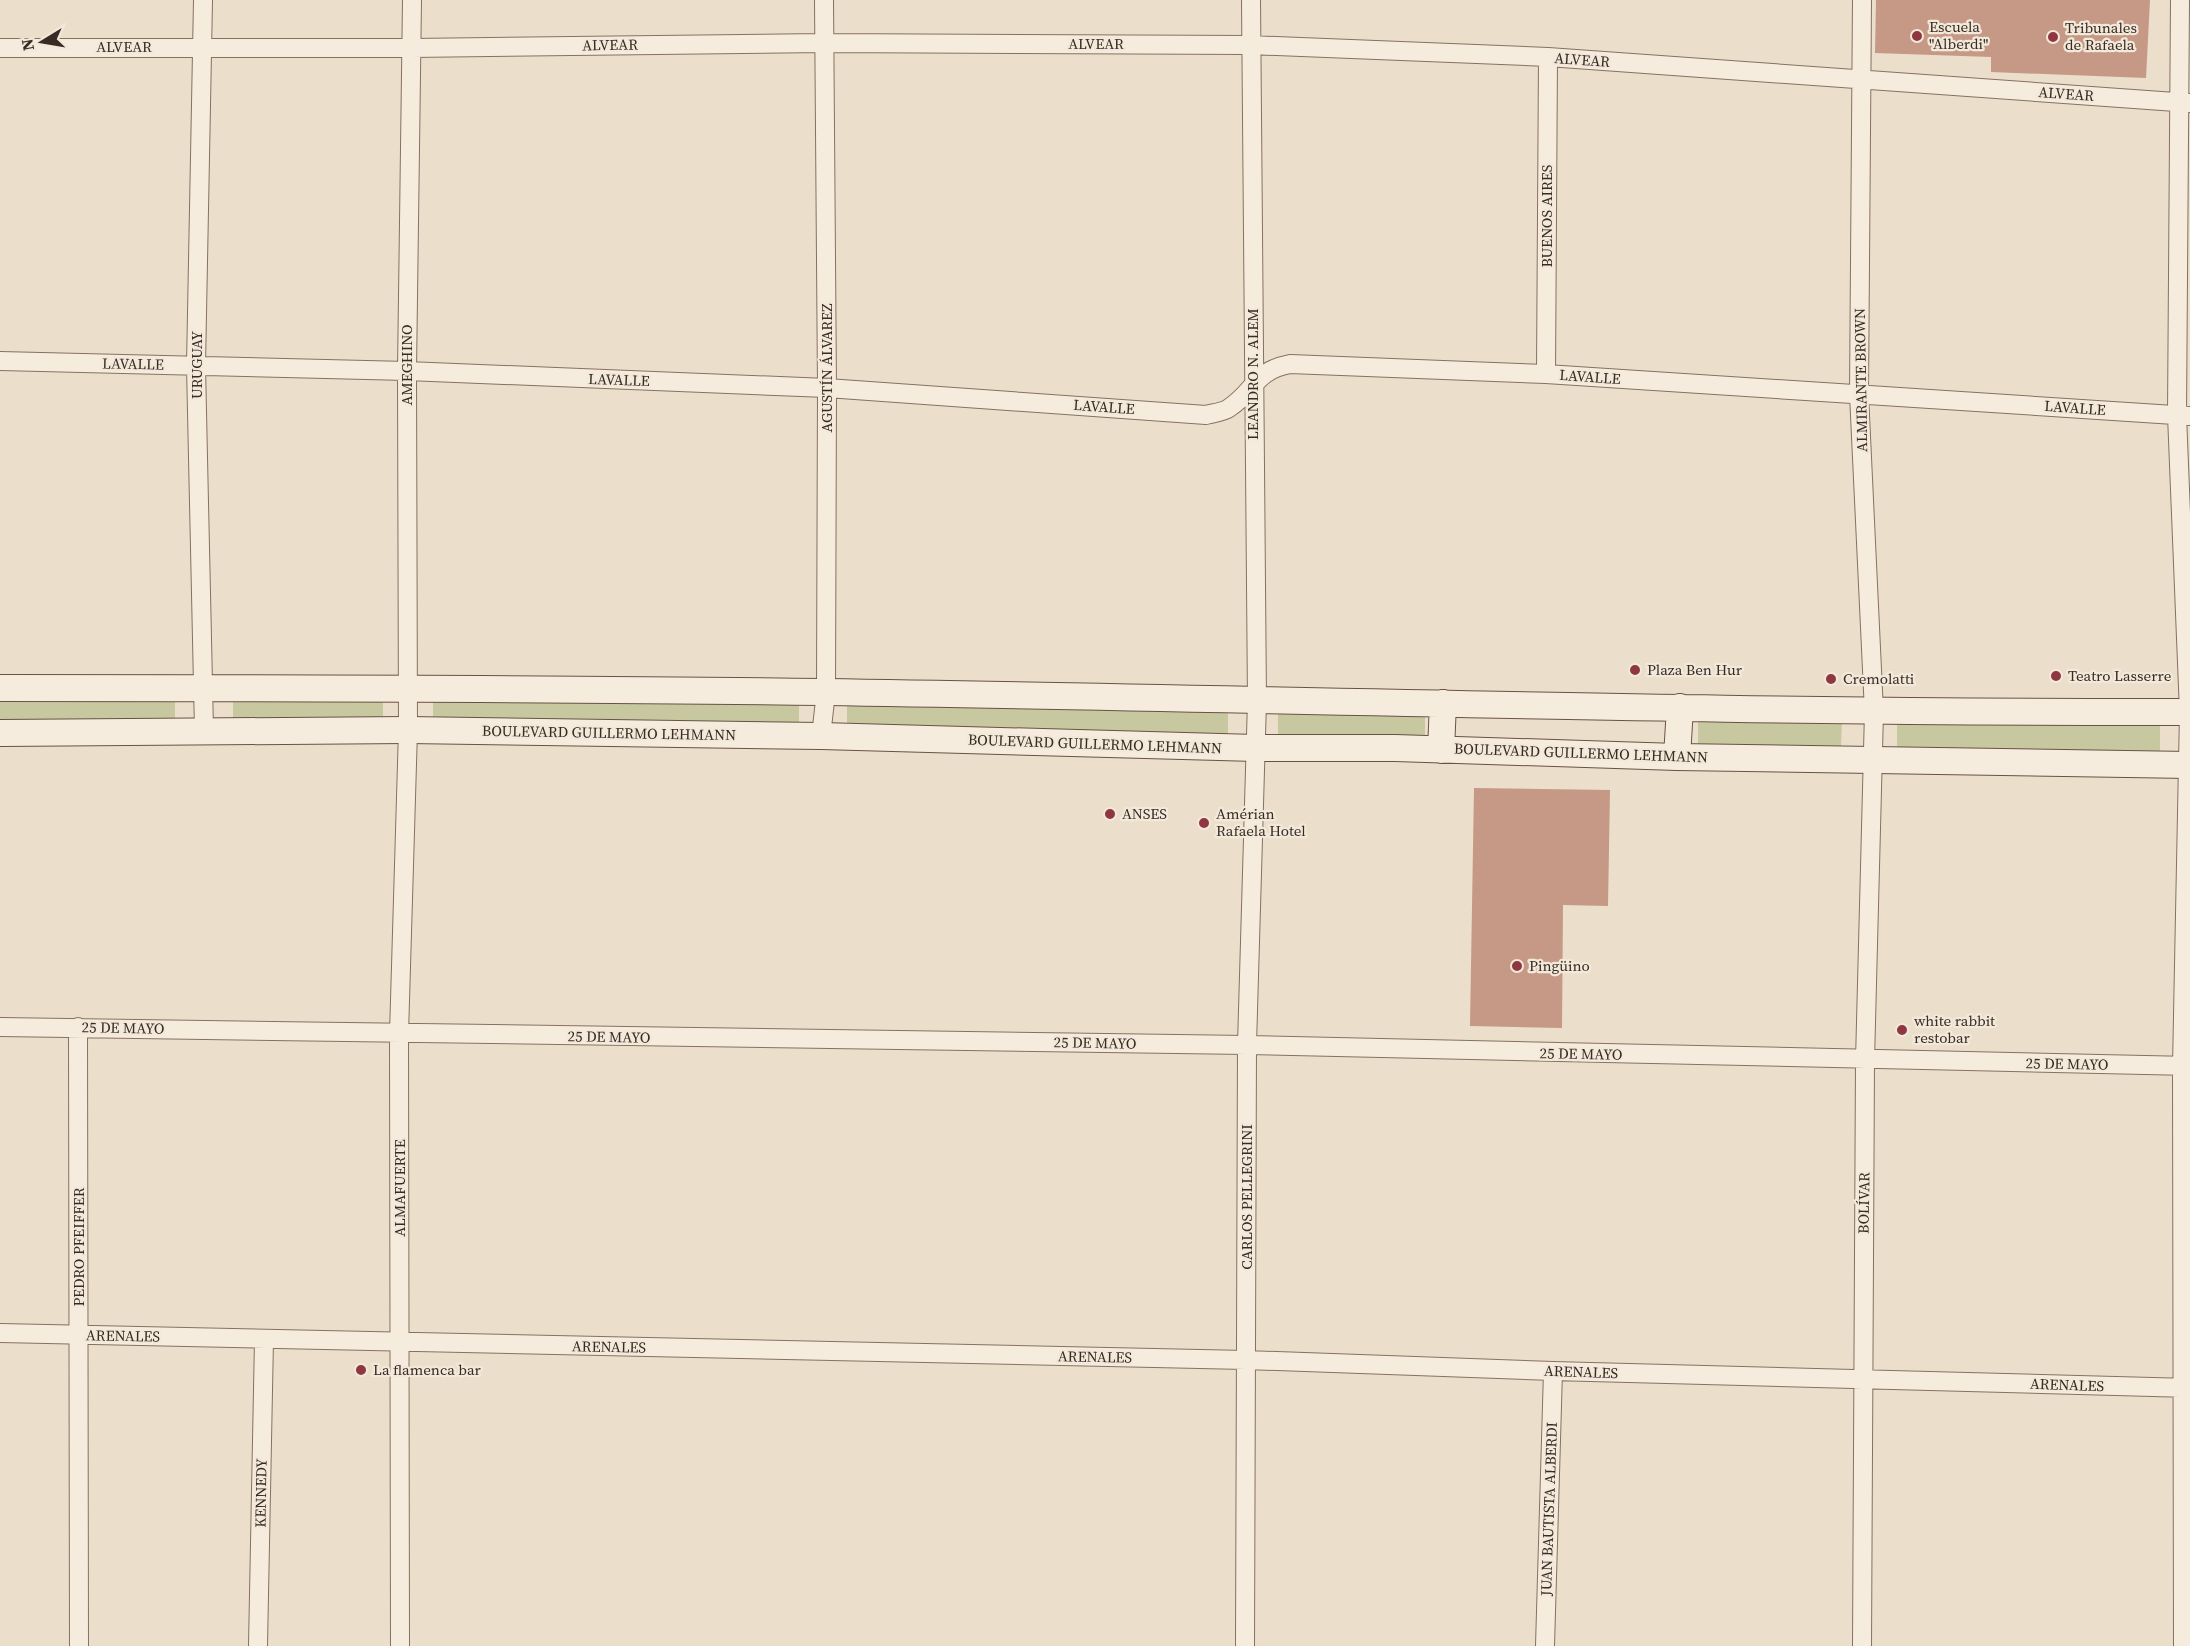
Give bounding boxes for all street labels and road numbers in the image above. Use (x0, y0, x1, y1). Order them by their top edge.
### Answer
street label: ALVEAR (1068, 33, 1124, 54)
street label: ALVEAR (582, 34, 638, 55)
street label: ALVEAR (96, 36, 152, 57)
street label: ALVEAR (1554, 47, 1611, 72)
street label: ALVEAR (2038, 81, 2095, 106)
street label: BUENOS AIRES (1536, 164, 1557, 268)
street label: AGUSTÍN ÁLVAREZ (816, 304, 837, 432)
street label: LEANDRO N. ALEM (1242, 308, 1263, 440)
street label: ALMIRANTE BROWN (1849, 308, 1872, 452)
street label: AMEGHINO (396, 324, 417, 406)
street label: URUGUAY (186, 330, 207, 399)
street label: LAVALLE (102, 352, 164, 375)
street label: LAVALLE (1559, 364, 1621, 389)
street label: LAVALLE (588, 368, 650, 391)
street label: LAVALLE (1073, 394, 1135, 419)
street label: LAVALLE (2044, 395, 2106, 420)
street label: BOULEVARD GUILLERMO LEHMANN (482, 720, 736, 745)
street label: BOULEVARD GUILLERMO LEHMANN (968, 729, 1222, 758)
street label: BOULEVARD GUILLERMO LEHMANN (1454, 738, 1708, 767)
street label: 25 DE MAYO (81, 1016, 165, 1039)
street label: 25 DE MAYO (567, 1025, 651, 1048)
street label: 25 DE MAYO (1053, 1031, 1137, 1054)
street label: 25 DE MAYO (1539, 1042, 1623, 1065)
street label: 25 DE MAYO (2025, 1052, 2109, 1075)
street label: CARLOS PELLEGRINI (1236, 1124, 1257, 1270)
street label: ALMAFUERTE (389, 1139, 410, 1237)
street label: BOLÍVAR (1852, 1172, 1875, 1234)
street label: PEDRO PFEIFFER (68, 1187, 89, 1307)
street label: ARENALES (86, 1324, 161, 1347)
street label: ARENALES (572, 1335, 647, 1358)
street label: ARENALES (1058, 1345, 1133, 1368)
street label: ARENALES (1544, 1360, 1619, 1383)
street label: ARENALES (2030, 1373, 2105, 1396)
street label: JUAN BAUTISTA ALBERDI (1535, 1422, 1562, 1597)
street label: KENNEDY (249, 1458, 272, 1528)

